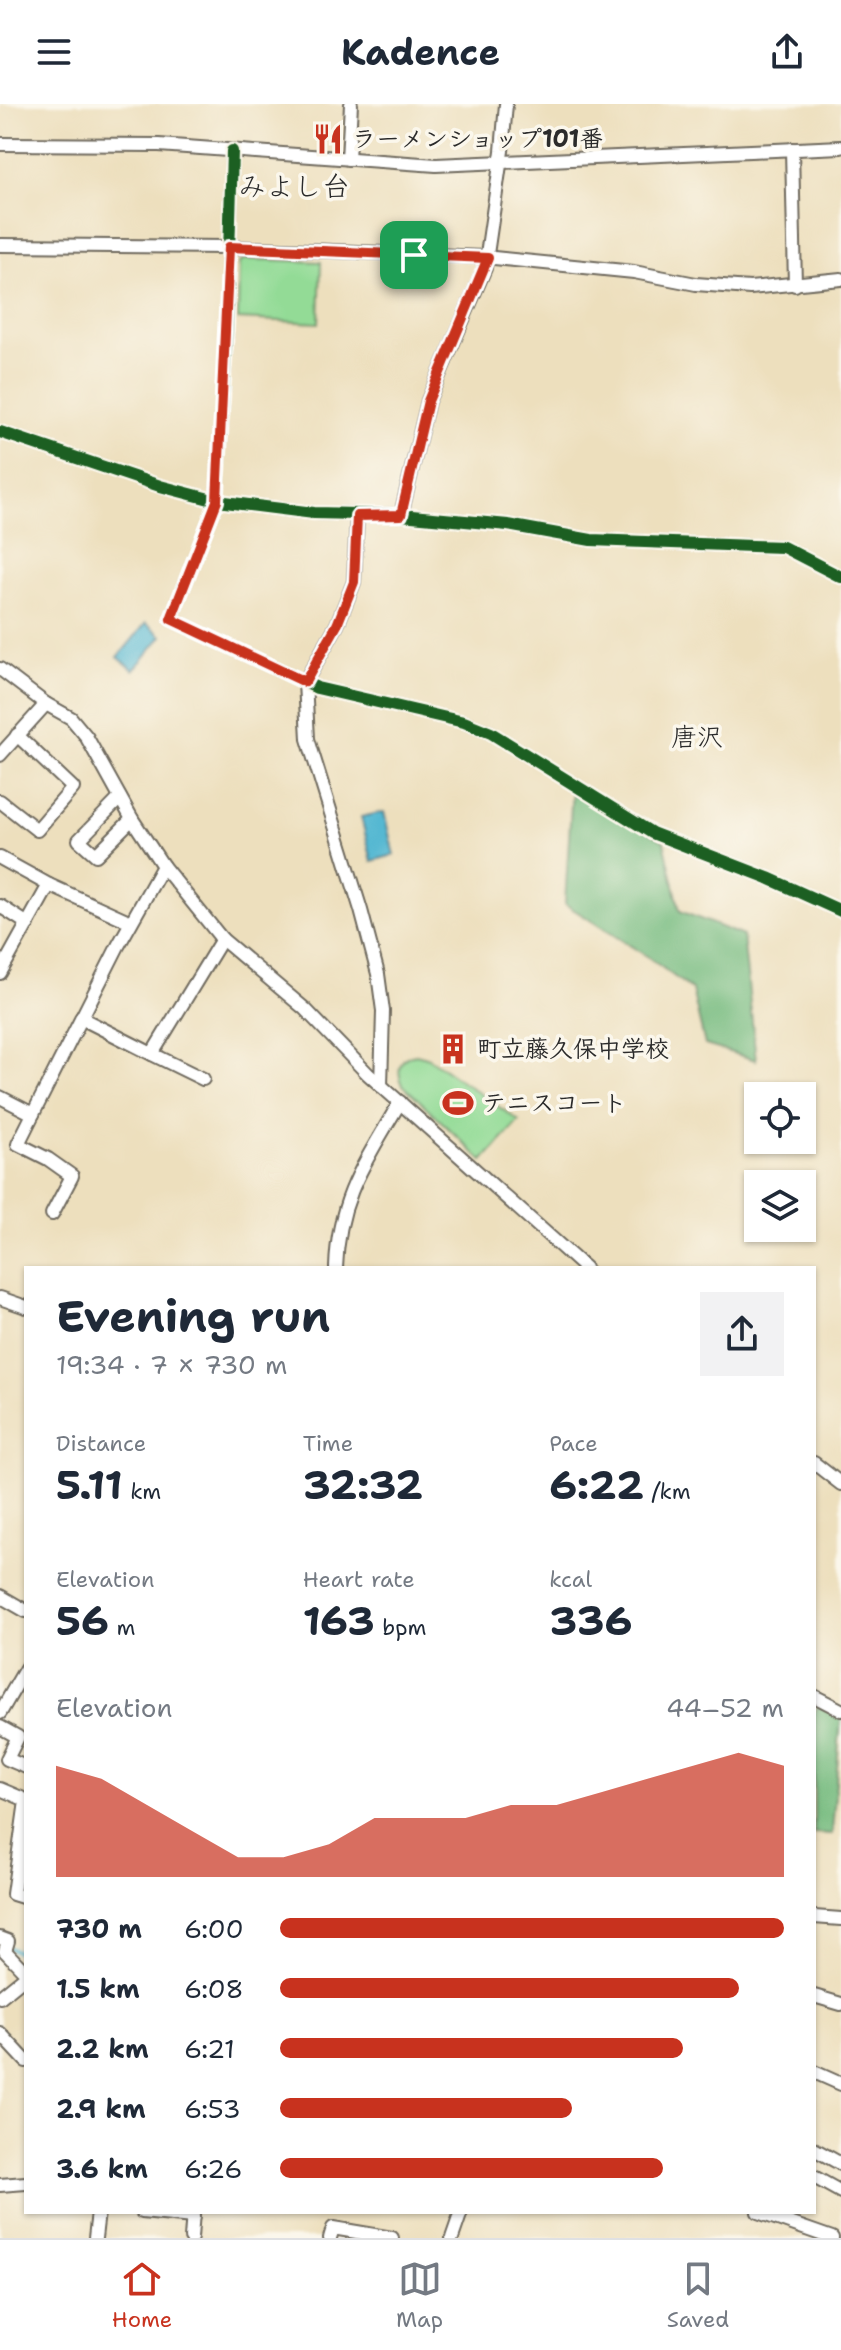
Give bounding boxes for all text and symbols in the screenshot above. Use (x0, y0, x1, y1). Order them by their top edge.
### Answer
text: Kadence (341, 28, 500, 77)
icon: menu (32, 30, 76, 74)
icon: share (765, 30, 809, 74)
restaurant icon: ラーメンショップ101番 (311, 122, 345, 156)
place label: ラーメンショップ101番 (352, 123, 603, 155)
district label: みよし台 (238, 167, 350, 205)
pin (380, 221, 448, 289)
icon: arrive (392, 233, 436, 277)
district label: 唐沢 (671, 719, 723, 754)
building icon: 町立藤久保中学校 (436, 1032, 470, 1066)
place label: 町立藤久保中学校 (477, 1033, 669, 1065)
map controls (744, 1082, 816, 1242)
button: locate (744, 1082, 816, 1154)
sports icon: テニスコート (441, 1086, 475, 1120)
place label: テニスコート (482, 1087, 626, 1119)
button: layers (744, 1170, 816, 1242)
text: Evening run (56, 1287, 330, 1346)
button: share (700, 1292, 784, 1376)
text: 19:34 · 7 × 730 m (56, 1347, 287, 1382)
text: Distance (56, 1429, 146, 1458)
text: Time (303, 1429, 353, 1458)
text: Pace (549, 1429, 598, 1458)
text: 5.11 (56, 1458, 123, 1512)
text: 32:32 (303, 1458, 423, 1512)
text: 6:22 (549, 1458, 644, 1512)
text: km (123, 1477, 161, 1506)
text: /km (644, 1477, 691, 1506)
text: Elevation (56, 1565, 154, 1594)
text: Heart rate (303, 1565, 415, 1594)
text: kcal (549, 1565, 592, 1594)
text: 56 (56, 1594, 109, 1648)
text: 163 (303, 1594, 375, 1648)
text: 336 (549, 1594, 632, 1648)
text: m (109, 1613, 136, 1642)
text: bpm (375, 1613, 426, 1642)
text: Elevation (56, 1690, 172, 1725)
text: 44–52 m (666, 1690, 784, 1725)
text: 730 m (56, 1911, 142, 1946)
text: 6:00 (184, 1911, 244, 1946)
text: 1.5 km (56, 1971, 140, 2006)
text: 6:08 (184, 1971, 244, 2006)
text: 2.2 km (56, 2031, 149, 2066)
text: 6:21 (184, 2031, 235, 2066)
text: 2.9 km (56, 2091, 146, 2126)
text: 6:53 (184, 2091, 241, 2126)
text: 3.6 km (56, 2151, 148, 2186)
text: 6:26 (184, 2151, 242, 2186)
tab: Home (112, 2257, 172, 2334)
tab: Map (396, 2257, 443, 2334)
tab: Saved (667, 2257, 729, 2334)

